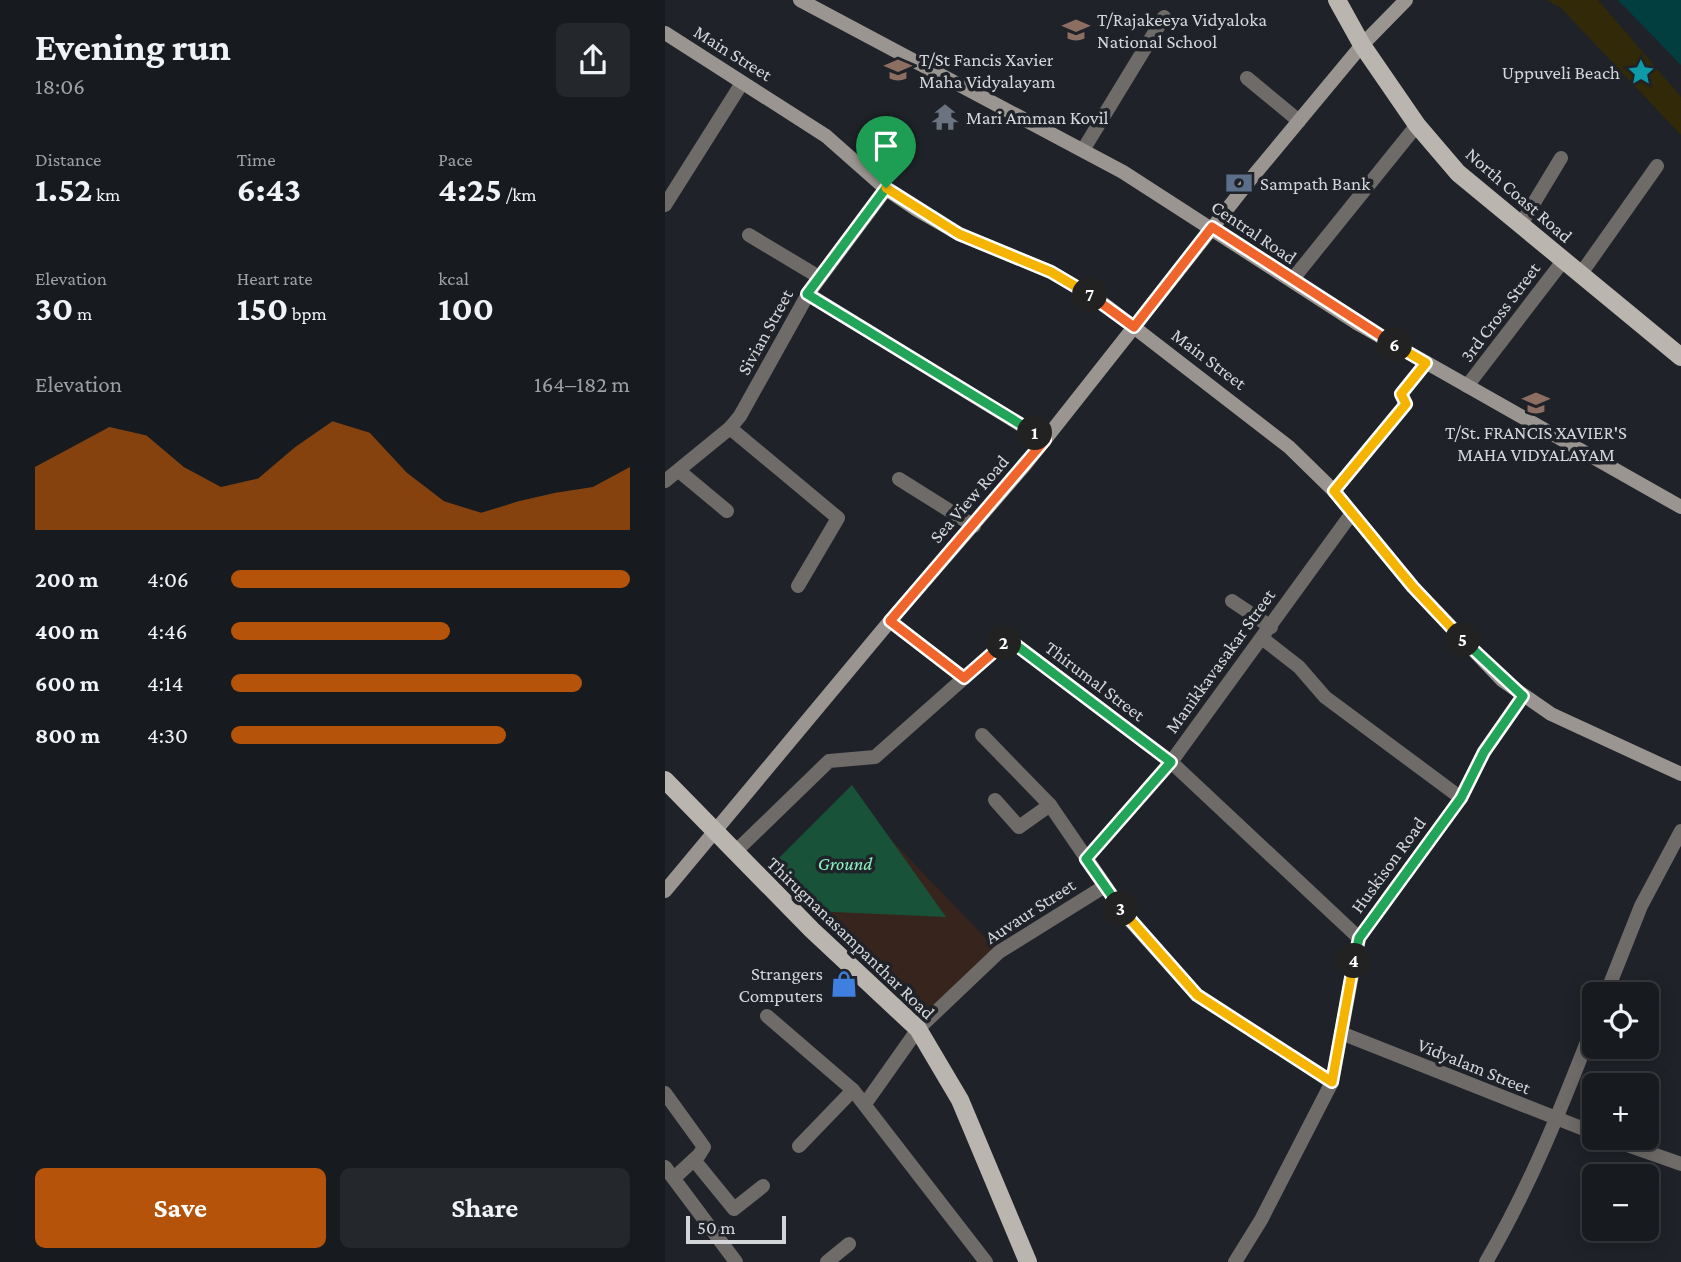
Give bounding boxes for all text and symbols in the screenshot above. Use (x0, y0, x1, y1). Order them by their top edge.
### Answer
place label: T/Rajakeeya Vidyaloka National School (1097, 9, 1267, 52)
school or university icon: T/Rajakeeya Vidyaloka National School (1061, 15, 1091, 45)
street label: Main Street (690, 21, 776, 86)
button: share (556, 23, 630, 97)
text: Evening run (35, 26, 231, 68)
place label: T/St Fancis Xavier Maha Vidyalayam (919, 49, 1055, 92)
school or university icon: T/St Fancis Xavier Maha Vidyalayam (883, 55, 913, 85)
place icon: Uppuveli Beach (1626, 57, 1656, 87)
place label: Uppuveli Beach (1502, 62, 1620, 83)
text: 18:06 (35, 73, 85, 99)
temple icon: Mari Amman Kovil (930, 102, 960, 132)
place label: Mari Amman Kovil (966, 107, 1109, 128)
pin (856, 116, 916, 188)
icon: arrive (867, 127, 905, 165)
street label: North Coast Road (1462, 143, 1576, 247)
text: Distance (35, 149, 101, 170)
text: Time (237, 149, 276, 170)
text: Pace (438, 149, 473, 170)
bank icon: Sampath Bank (1224, 168, 1254, 198)
text: 1.52 (35, 170, 92, 209)
text: 6:43 (237, 170, 301, 209)
text: 4:25 (438, 170, 502, 209)
place label: Sampath Bank (1260, 173, 1371, 194)
text: km (92, 184, 120, 205)
text: /km (502, 184, 537, 205)
street label: Central Road (1207, 196, 1301, 268)
street label: 3rd Cross Street (1456, 258, 1545, 366)
text: Elevation (35, 268, 107, 289)
text: Heart rate (237, 268, 313, 289)
text: kcal (438, 268, 469, 289)
pin: 7 (1073, 278, 1107, 312)
text: 7 (1085, 284, 1094, 305)
street label: Sivian Street (733, 285, 797, 379)
text: 30 (35, 289, 73, 328)
text: 150 (237, 289, 288, 328)
text: 100 (438, 289, 494, 328)
text: m (73, 303, 92, 324)
text: bpm (288, 303, 327, 324)
street label: Main Street (1168, 324, 1251, 394)
pin: 6 (1377, 328, 1413, 362)
text: 6 (1389, 334, 1400, 355)
text: Elevation (35, 371, 122, 397)
text: 164–182 m (534, 371, 630, 397)
school or university icon: T/St. FRANCIS XAVIER'S MAHA VIDYALAYAM (1521, 388, 1551, 418)
pin: 1 (1017, 416, 1053, 450)
text: 1 (1031, 422, 1038, 443)
place label: T/St. FRANCIS XAVIER'S MAHA VIDYALAYAM (1445, 422, 1627, 465)
street label: Sea View Road (925, 451, 1013, 547)
text: 200 m (35, 566, 99, 592)
text: 4:06 (147, 566, 189, 592)
street label: Manikkavasakar Street (1161, 584, 1280, 737)
text: 400 m (35, 618, 99, 644)
text: 4:46 (147, 618, 187, 644)
pin: 5 (1445, 622, 1481, 658)
pin: 2 (987, 626, 1021, 660)
text: 5 (1458, 629, 1467, 650)
text: 2 (999, 632, 1008, 653)
street label: Thirumal Street (1041, 637, 1150, 726)
text: 600 m (35, 670, 99, 696)
text: 4:14 (147, 670, 183, 696)
text: 800 m (35, 722, 100, 748)
text: 4:30 (147, 722, 188, 748)
street label: Huskison Road (1346, 813, 1430, 917)
street label: Thirugnanasampanthar Road (763, 853, 939, 1023)
park label: Ground (818, 853, 873, 874)
street label: Auvaur Street (981, 874, 1080, 948)
pin: 3 (1103, 892, 1139, 926)
text: 3 (1116, 898, 1125, 919)
pin: 4 (1337, 944, 1371, 978)
text: 4 (1348, 950, 1359, 971)
place label: Strangers Computers (739, 963, 823, 1006)
shop icon: Strangers Computers (829, 969, 859, 999)
map controls (1582, 982, 1659, 1241)
button: locate (1582, 982, 1659, 1059)
street label: Vidyalam Street (1414, 1034, 1534, 1098)
button: + (1582, 1073, 1659, 1150)
button: − (1582, 1164, 1659, 1241)
button: Save (35, 1168, 326, 1248)
button: Share (340, 1168, 630, 1248)
scale bar (686, 1213, 786, 1245)
text: 50 m (697, 1217, 736, 1238)

